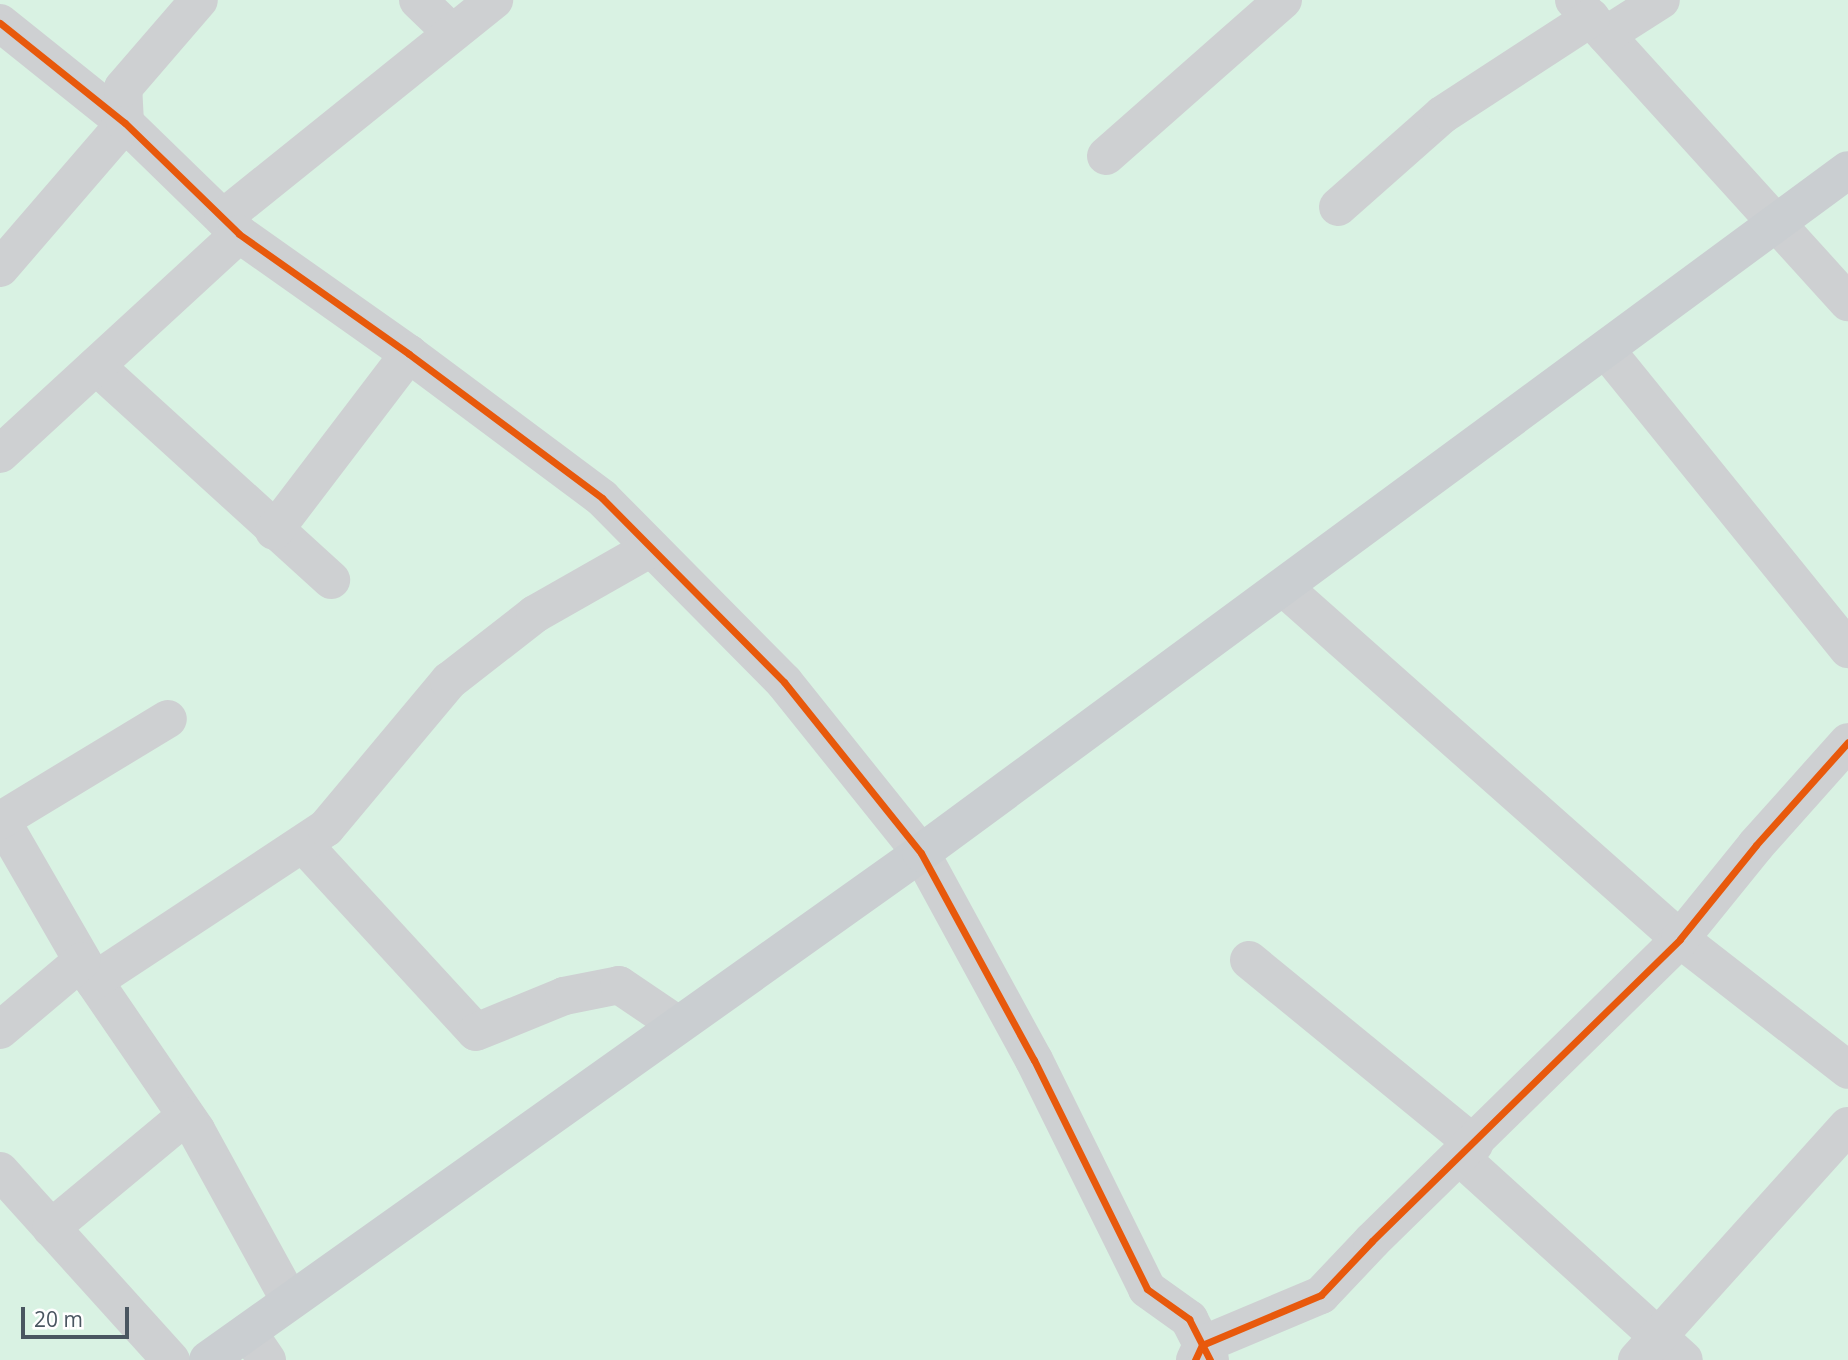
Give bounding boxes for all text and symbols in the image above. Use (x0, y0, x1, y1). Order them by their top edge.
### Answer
scale bar (24, 1294, 133, 1338)
text: 20 m (34, 1305, 83, 1333)

